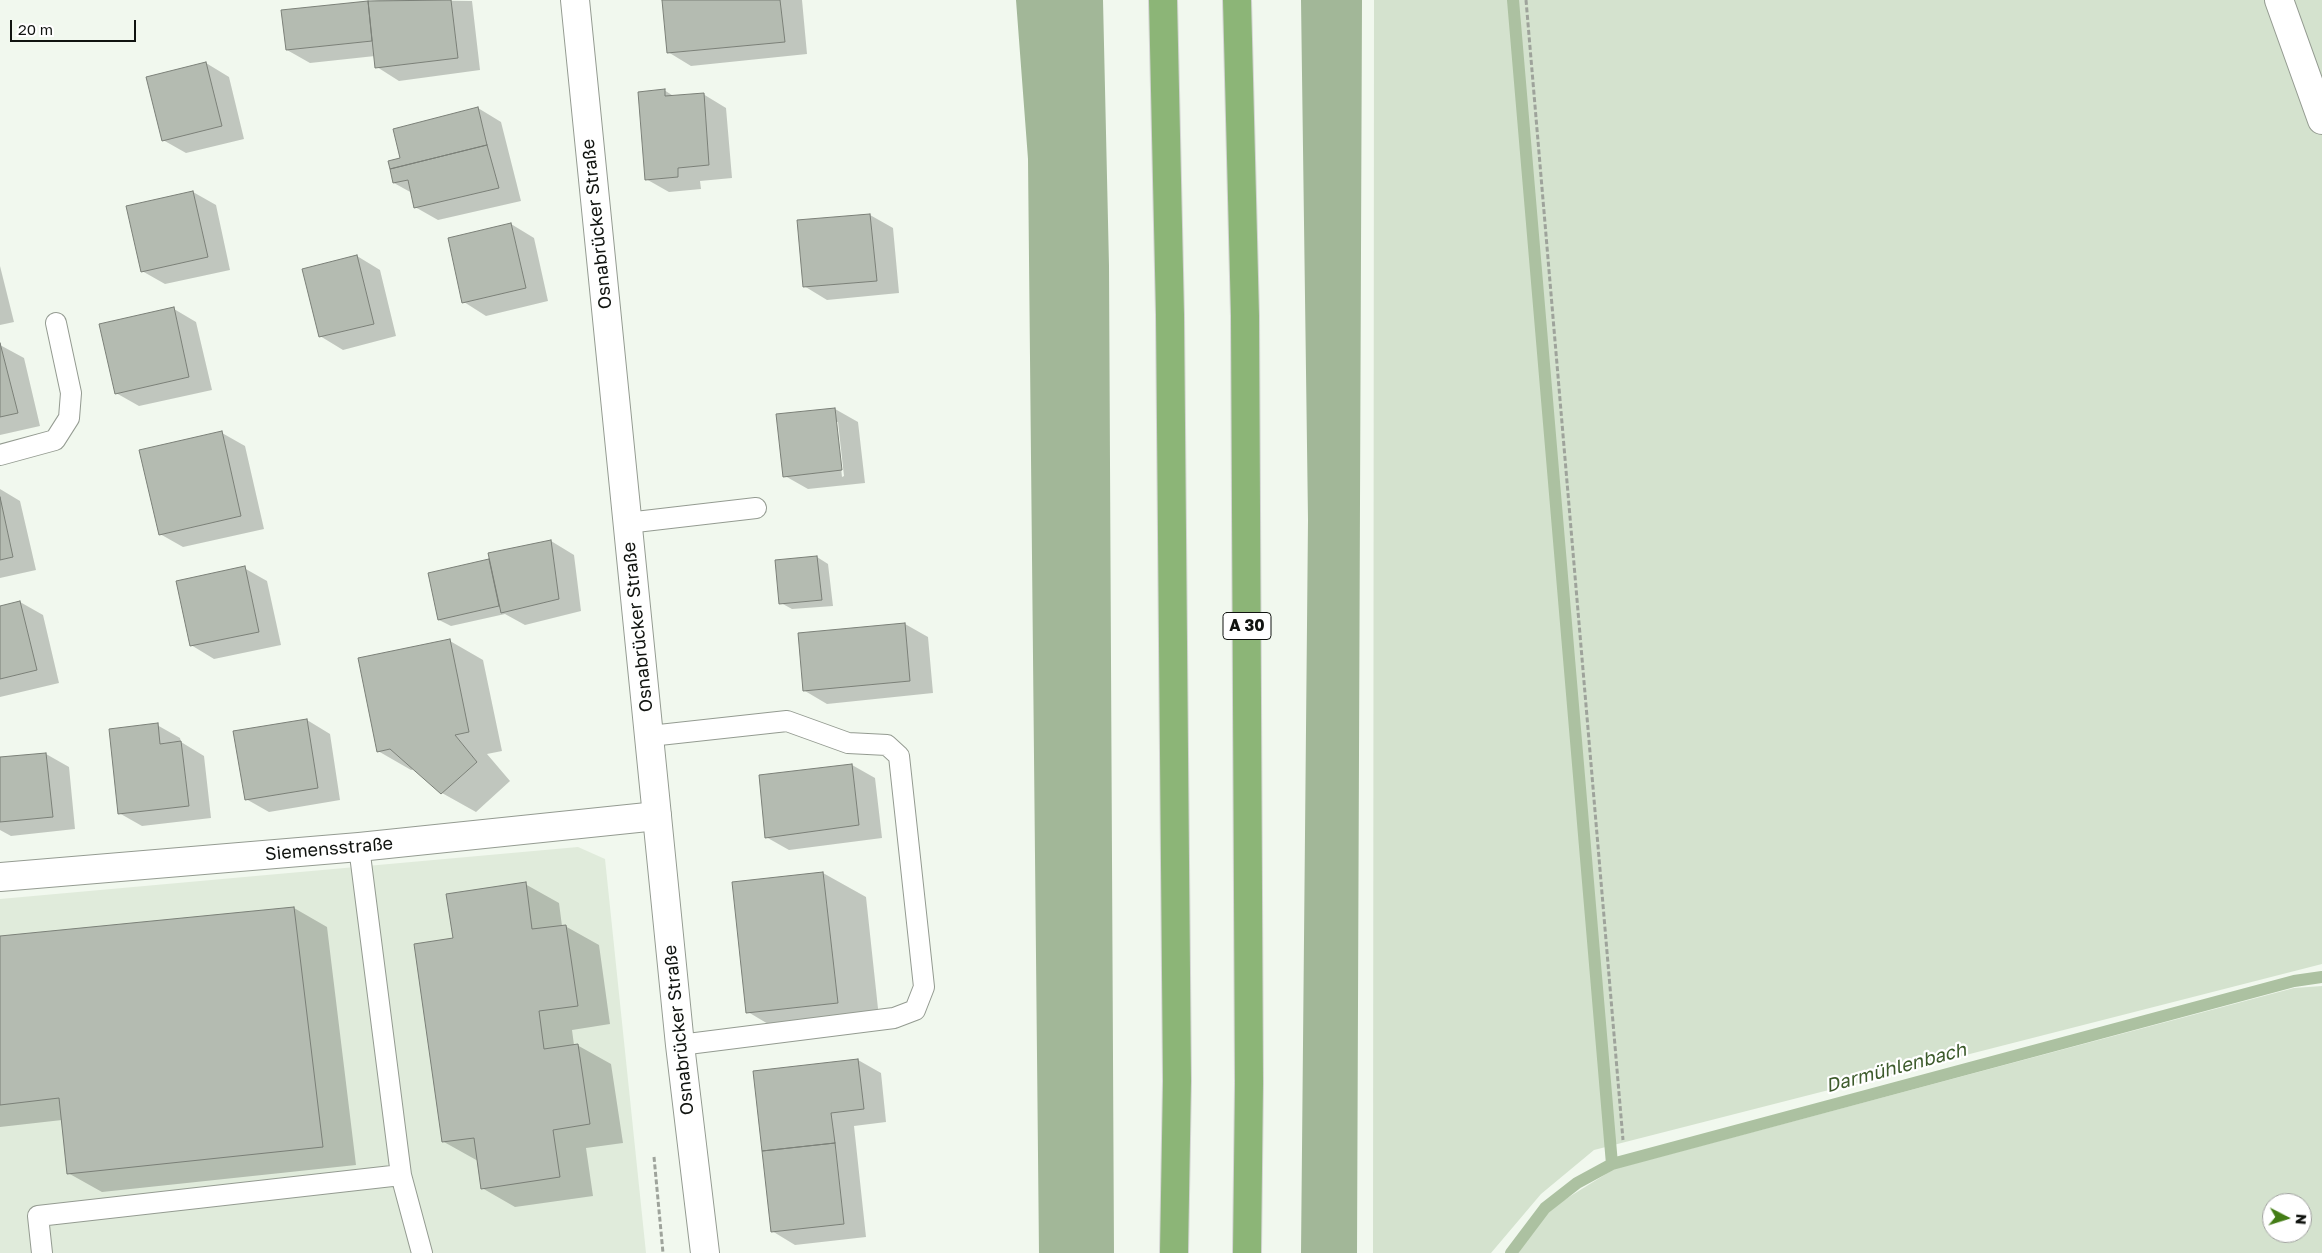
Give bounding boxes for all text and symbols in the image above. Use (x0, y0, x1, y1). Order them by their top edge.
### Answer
scale bar (12, 10, 139, 42)
text: 20 m (18, 20, 53, 38)
street label: Osnabrücker Straße (577, 138, 617, 310)
street label: Osnabrücker Straße (618, 541, 658, 713)
road number: A 30 (1223, 612, 1271, 640)
street label: Siemensstraße (264, 833, 394, 865)
street label: Osnabrücker Straße (659, 944, 699, 1116)
water label: Darmühlenbach (1823, 1038, 1969, 1098)
north arrow (2262, 1193, 2312, 1243)
text: N (2293, 1213, 2310, 1225)

